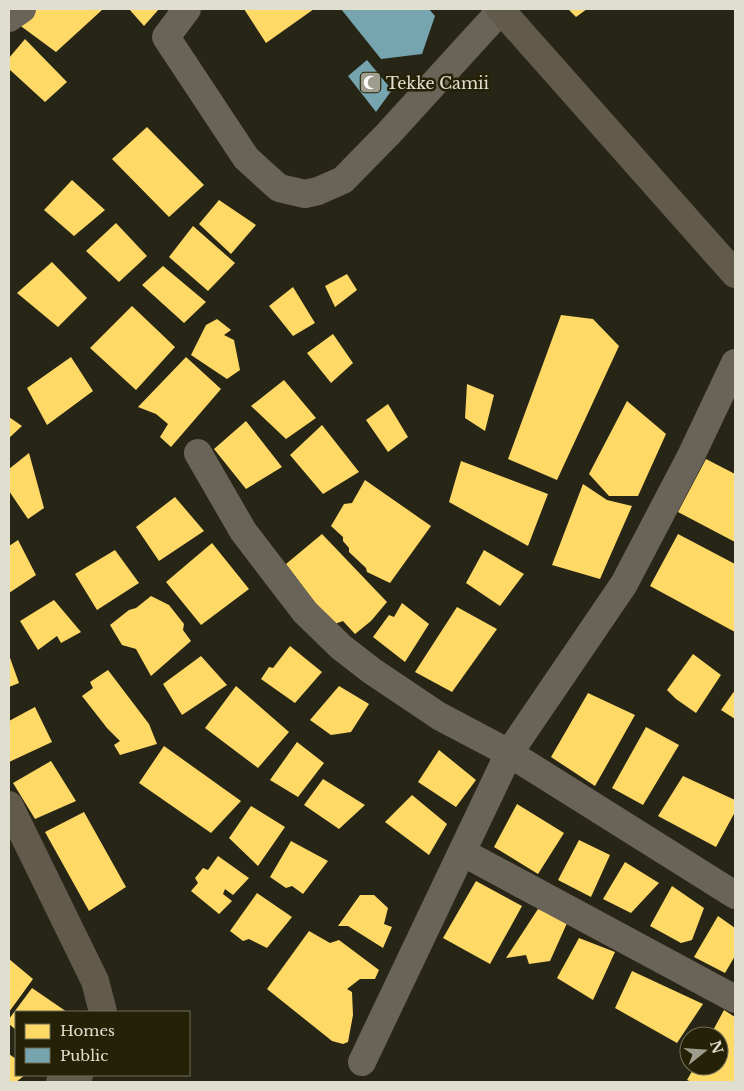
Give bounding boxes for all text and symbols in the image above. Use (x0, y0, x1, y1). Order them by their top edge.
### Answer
mosque icon: Tekke Camii (358, 71, 382, 95)
place label: Tekke Camii (386, 73, 490, 93)
legend (15, 1011, 190, 1076)
text: Homes (60, 1021, 115, 1040)
north arrow (679, 1026, 729, 1076)
text: N (706, 1038, 727, 1056)
text: Public (60, 1046, 108, 1065)

